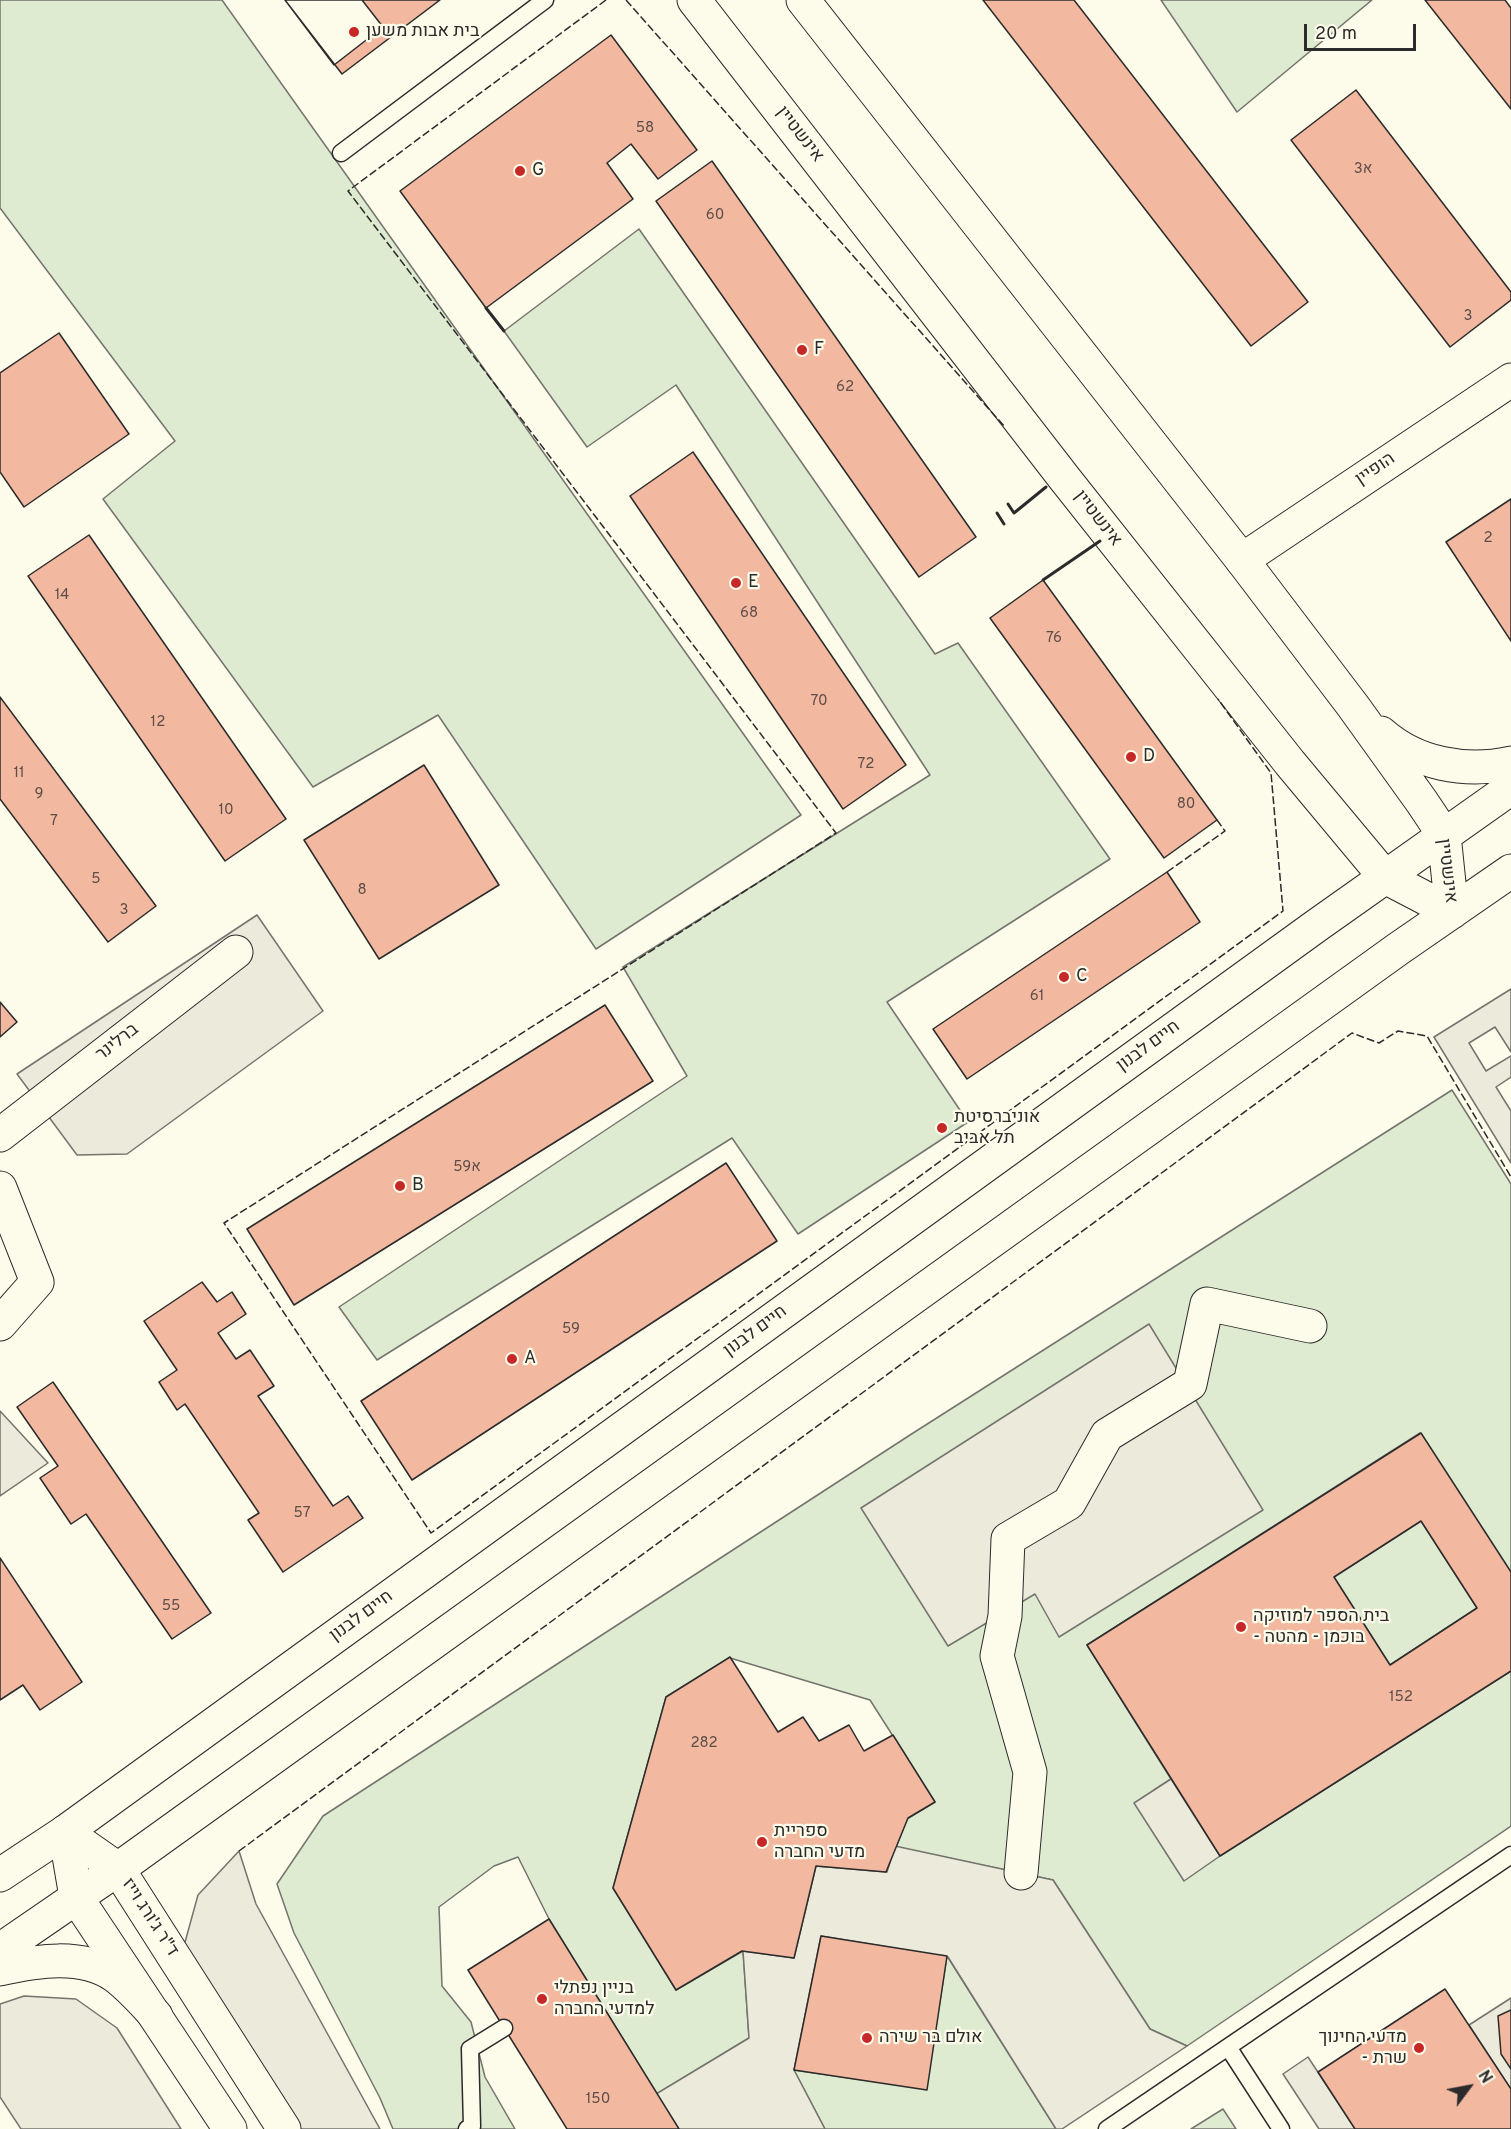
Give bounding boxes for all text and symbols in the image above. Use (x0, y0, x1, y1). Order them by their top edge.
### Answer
scale bar (1307, 12, 1420, 50)
place label: בית אבות משען (366, 21, 479, 43)
text: 20 m (1315, 23, 1357, 46)
marker: בית אבות משען (347, 25, 361, 39)
street label: אינשטיין (771, 103, 827, 167)
house number: 58 (636, 120, 654, 138)
place label: G (532, 160, 544, 182)
house number: 3א (1354, 161, 1372, 179)
marker: G (513, 164, 527, 178)
house number: 60 (706, 207, 724, 225)
house number: 3 (1463, 308, 1473, 326)
place label: F (814, 339, 824, 361)
marker: F (795, 343, 809, 357)
house number: 62 (836, 379, 854, 397)
street label: הופיין (1352, 449, 1400, 491)
street label: אינשטיין (1069, 487, 1125, 551)
house number: 2 (1483, 530, 1493, 548)
place label: E (748, 572, 759, 594)
marker: E (729, 576, 743, 590)
house number: 14 (55, 587, 69, 605)
house number: 68 (740, 605, 758, 623)
house number: 76 (1046, 630, 1062, 648)
house number: 70 (810, 693, 828, 711)
house number: 12 (151, 714, 165, 732)
place label: D (1143, 746, 1155, 768)
marker: D (1124, 750, 1138, 764)
house number: 72 (858, 756, 874, 774)
house number: 11 (13, 765, 25, 783)
house number: 9 (35, 786, 43, 804)
house number: 80 (1177, 796, 1195, 814)
house number: 10 (218, 802, 234, 820)
house number: 7 (50, 813, 58, 831)
street label: אינשטיין (1431, 837, 1461, 905)
house number: 5 (91, 871, 101, 889)
house number: 8 (357, 882, 367, 900)
house number: 3 (119, 902, 129, 920)
place label: C (1076, 966, 1088, 988)
marker: C (1057, 970, 1071, 984)
house number: 61 (1030, 988, 1044, 1006)
street label: חיים לבנון (1113, 1017, 1185, 1077)
street label: ברלינר (92, 1020, 144, 1066)
place label: אוניברסיטת תל אביב (954, 1107, 1040, 1150)
marker: אוניברסיטת תל אביב (935, 1121, 949, 1135)
house number: 59א (453, 1159, 481, 1177)
place label: B (412, 1175, 424, 1197)
marker: B (393, 1179, 407, 1193)
street label: חיים לבנון (720, 1302, 792, 1362)
house number: 59 (562, 1321, 580, 1339)
place label: A (524, 1348, 536, 1370)
marker: A (505, 1352, 519, 1366)
house number: 57 (294, 1505, 310, 1523)
street label: חיים לבנון (326, 1587, 398, 1647)
house number: 55 (162, 1598, 180, 1616)
place label: בית הספר למוזיקה - בוכמן - מהטה (1253, 1606, 1389, 1648)
marker: בית הספר למוזיקה - בוכמן - מהטה (1234, 1620, 1248, 1634)
house number: 152 (1389, 1689, 1413, 1707)
house number: 282 (690, 1735, 718, 1753)
place label: ספריית מדעי החברה (774, 1821, 865, 1864)
marker: ספריית מדעי החברה (755, 1835, 769, 1849)
street label: ד"ר ג'ורג וייז (116, 1875, 182, 1961)
place label: בניין נפתלי למדעי החברה (554, 1978, 655, 2020)
marker: בניין נפתלי למדעי החברה (535, 1992, 549, 2006)
place label: אולם בר שירה (879, 2027, 982, 2049)
place label: מדעי החינוך - שרת (1318, 2027, 1407, 2070)
marker: אולם בר שירה (860, 2031, 874, 2045)
marker: מדעי החינוך - שרת (1412, 2041, 1426, 2055)
north arrow (1439, 2057, 1499, 2117)
text: N (1473, 2067, 1496, 2088)
house number: 150 (586, 2091, 610, 2109)

